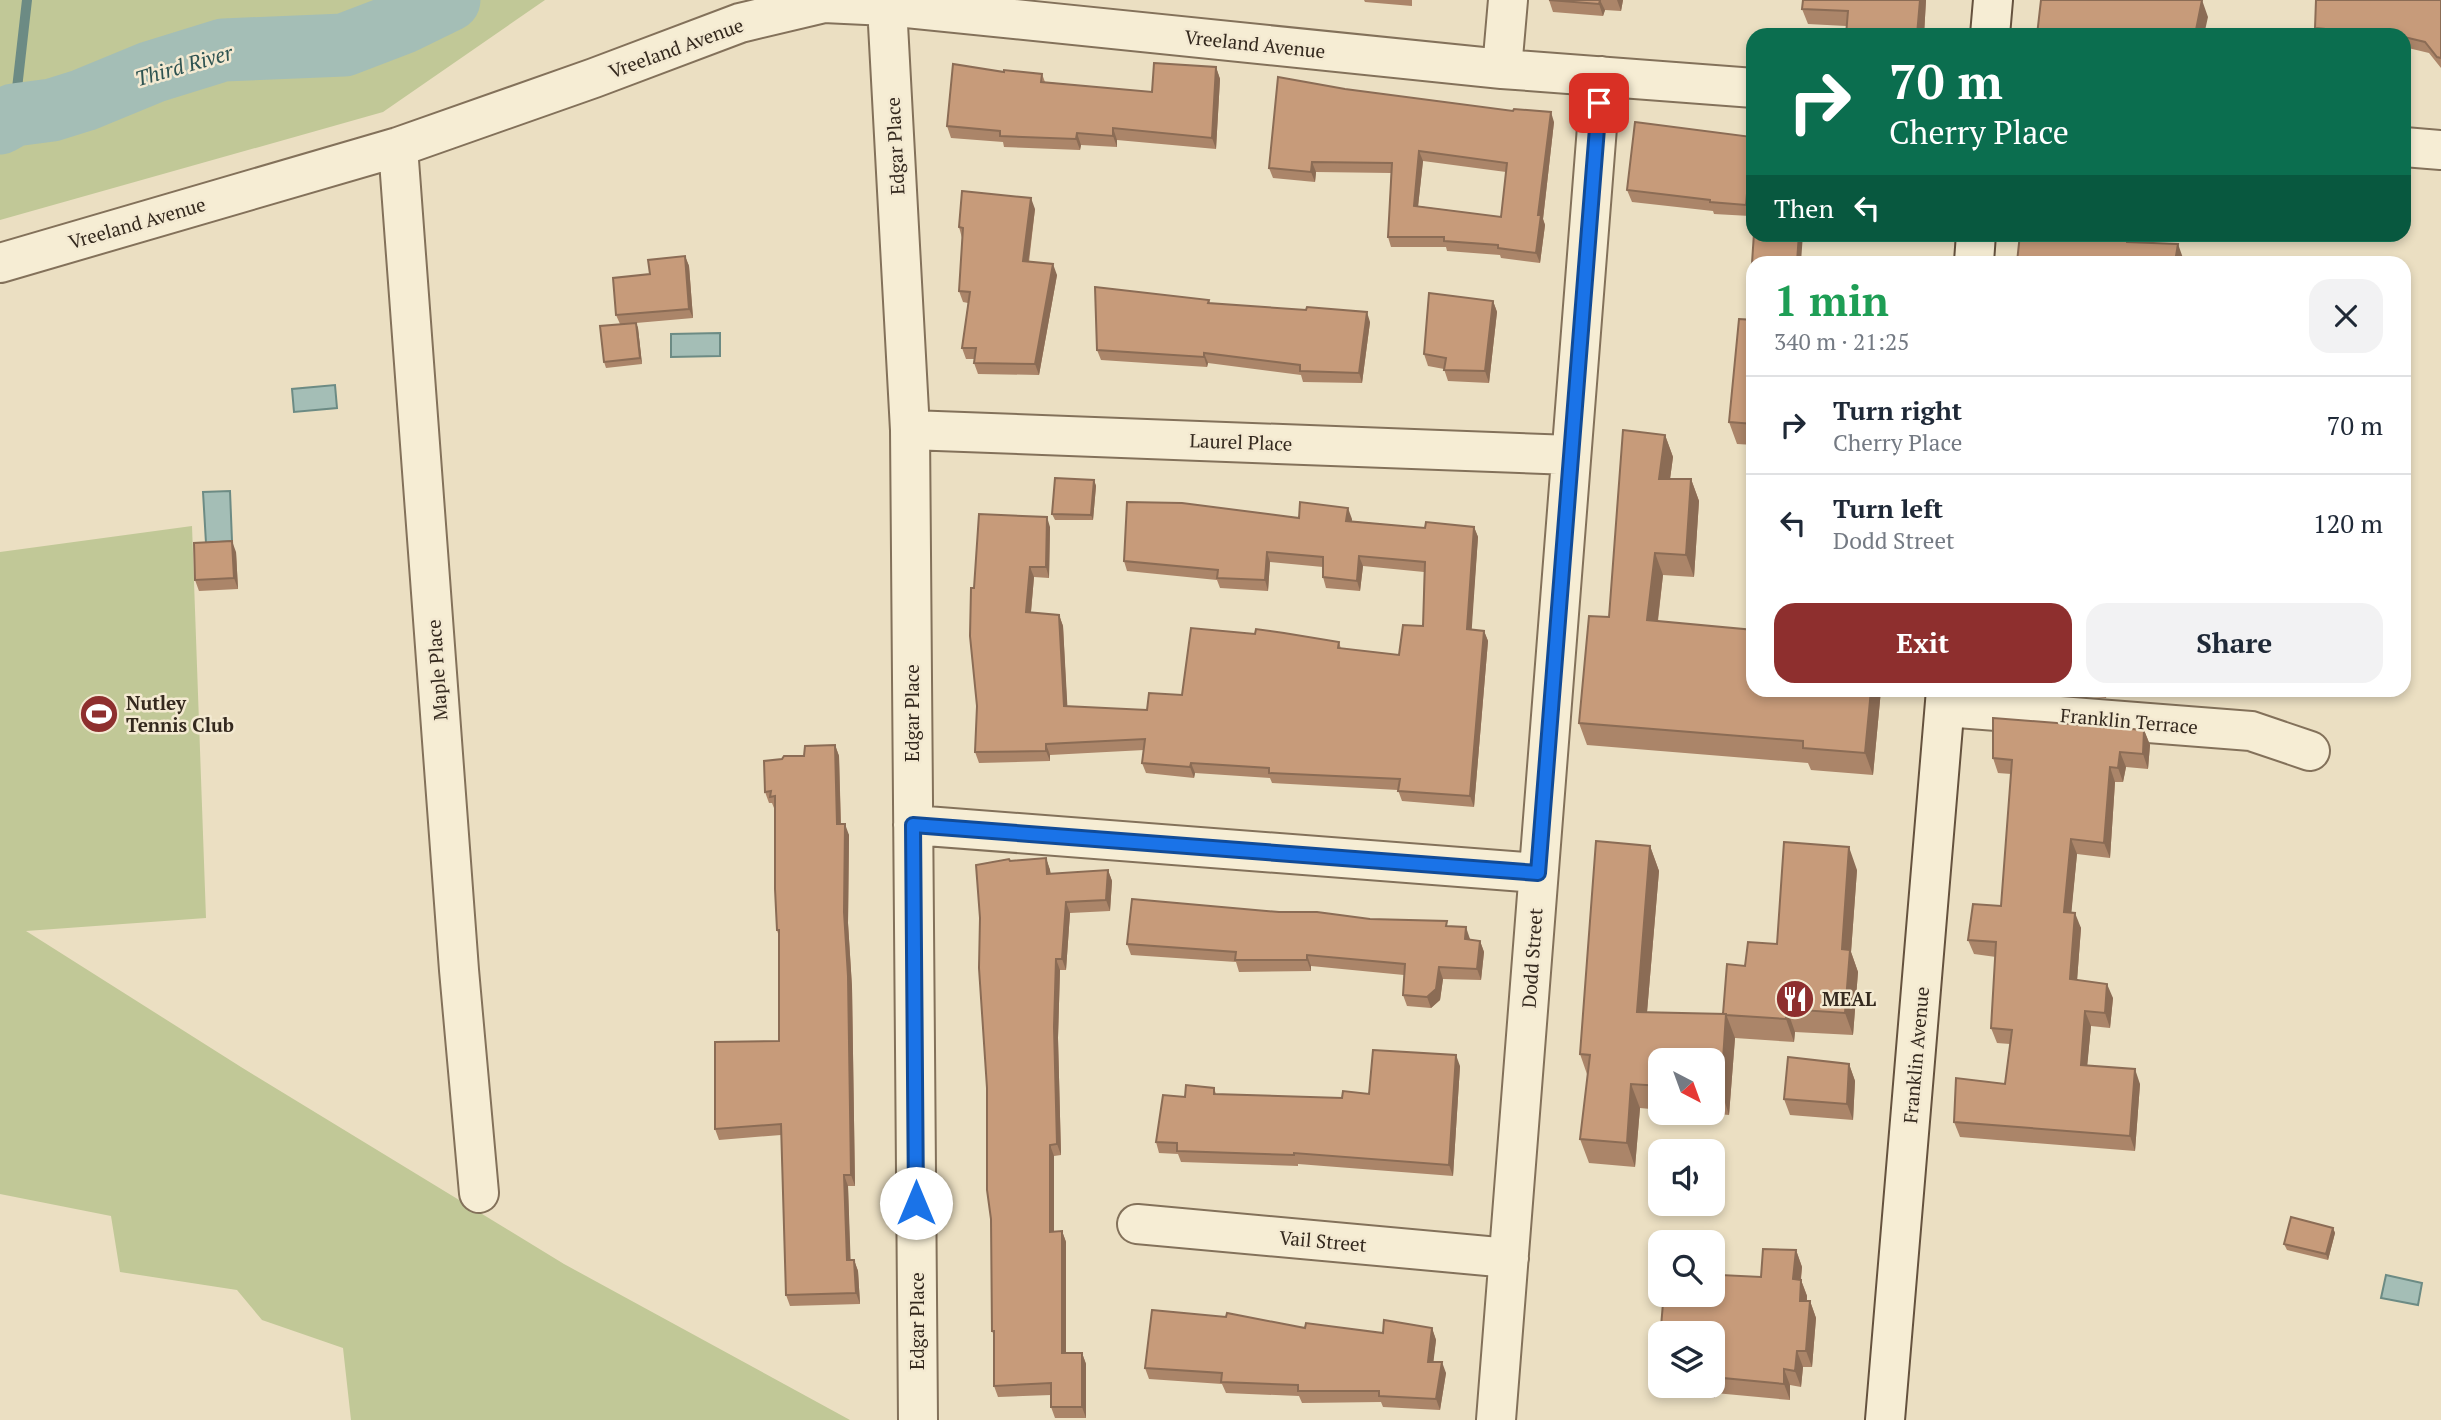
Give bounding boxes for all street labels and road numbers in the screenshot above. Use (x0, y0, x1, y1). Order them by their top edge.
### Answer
street label: Vreeland Avenue (605, 12, 747, 83)
street label: Vreeland Avenue (1183, 24, 1327, 63)
street label: Edgar Place (879, 97, 910, 196)
street label: Vreeland Avenue (65, 191, 208, 254)
street label: Laurel Place (1189, 427, 1293, 456)
street label: Maple Place (420, 619, 453, 722)
street label: Edgar Place (899, 664, 924, 762)
street label: Franklin Terrace (2059, 702, 2199, 739)
street label: Dodd Street (1516, 907, 1547, 1009)
street label: Franklin Avenue (1897, 985, 1934, 1125)
street label: Vail Street (1278, 1224, 1368, 1257)
street label: Edgar Place (904, 1272, 929, 1370)

